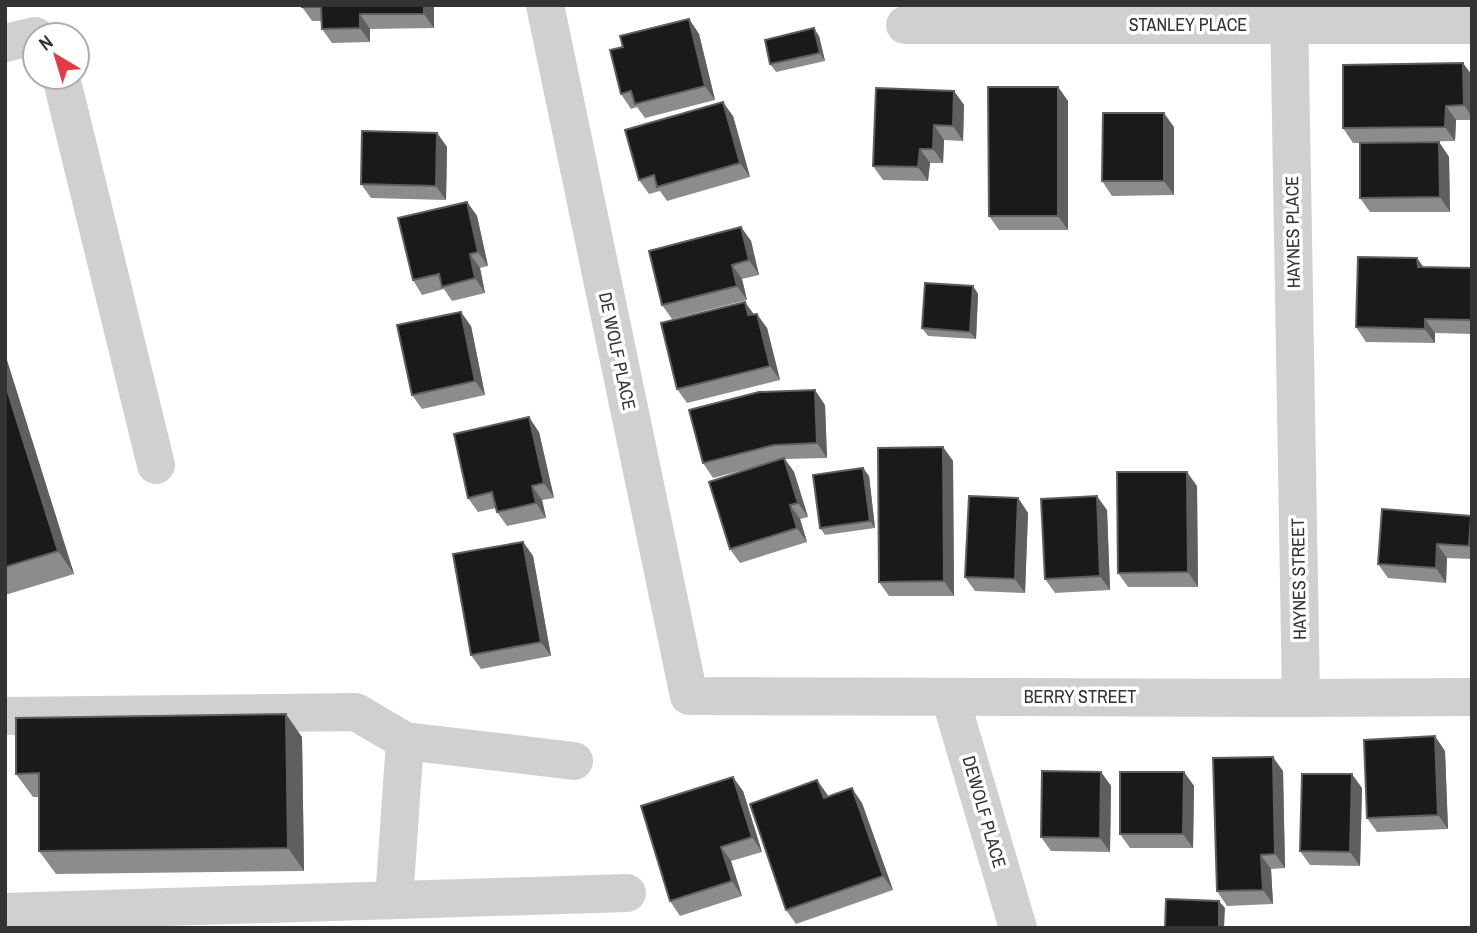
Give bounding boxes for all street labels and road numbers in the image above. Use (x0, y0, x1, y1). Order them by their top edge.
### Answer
street label: STANLEY PLACE (1129, 12, 1247, 37)
street label: HAYNES PLACE (1279, 176, 1306, 288)
street label: DE WOLF PLACE (593, 290, 642, 412)
street label: HAYNES STREET (1285, 518, 1312, 640)
street label: BERRY STREET (1024, 684, 1136, 709)
street label: DEWOLF PLACE (957, 753, 1012, 871)

